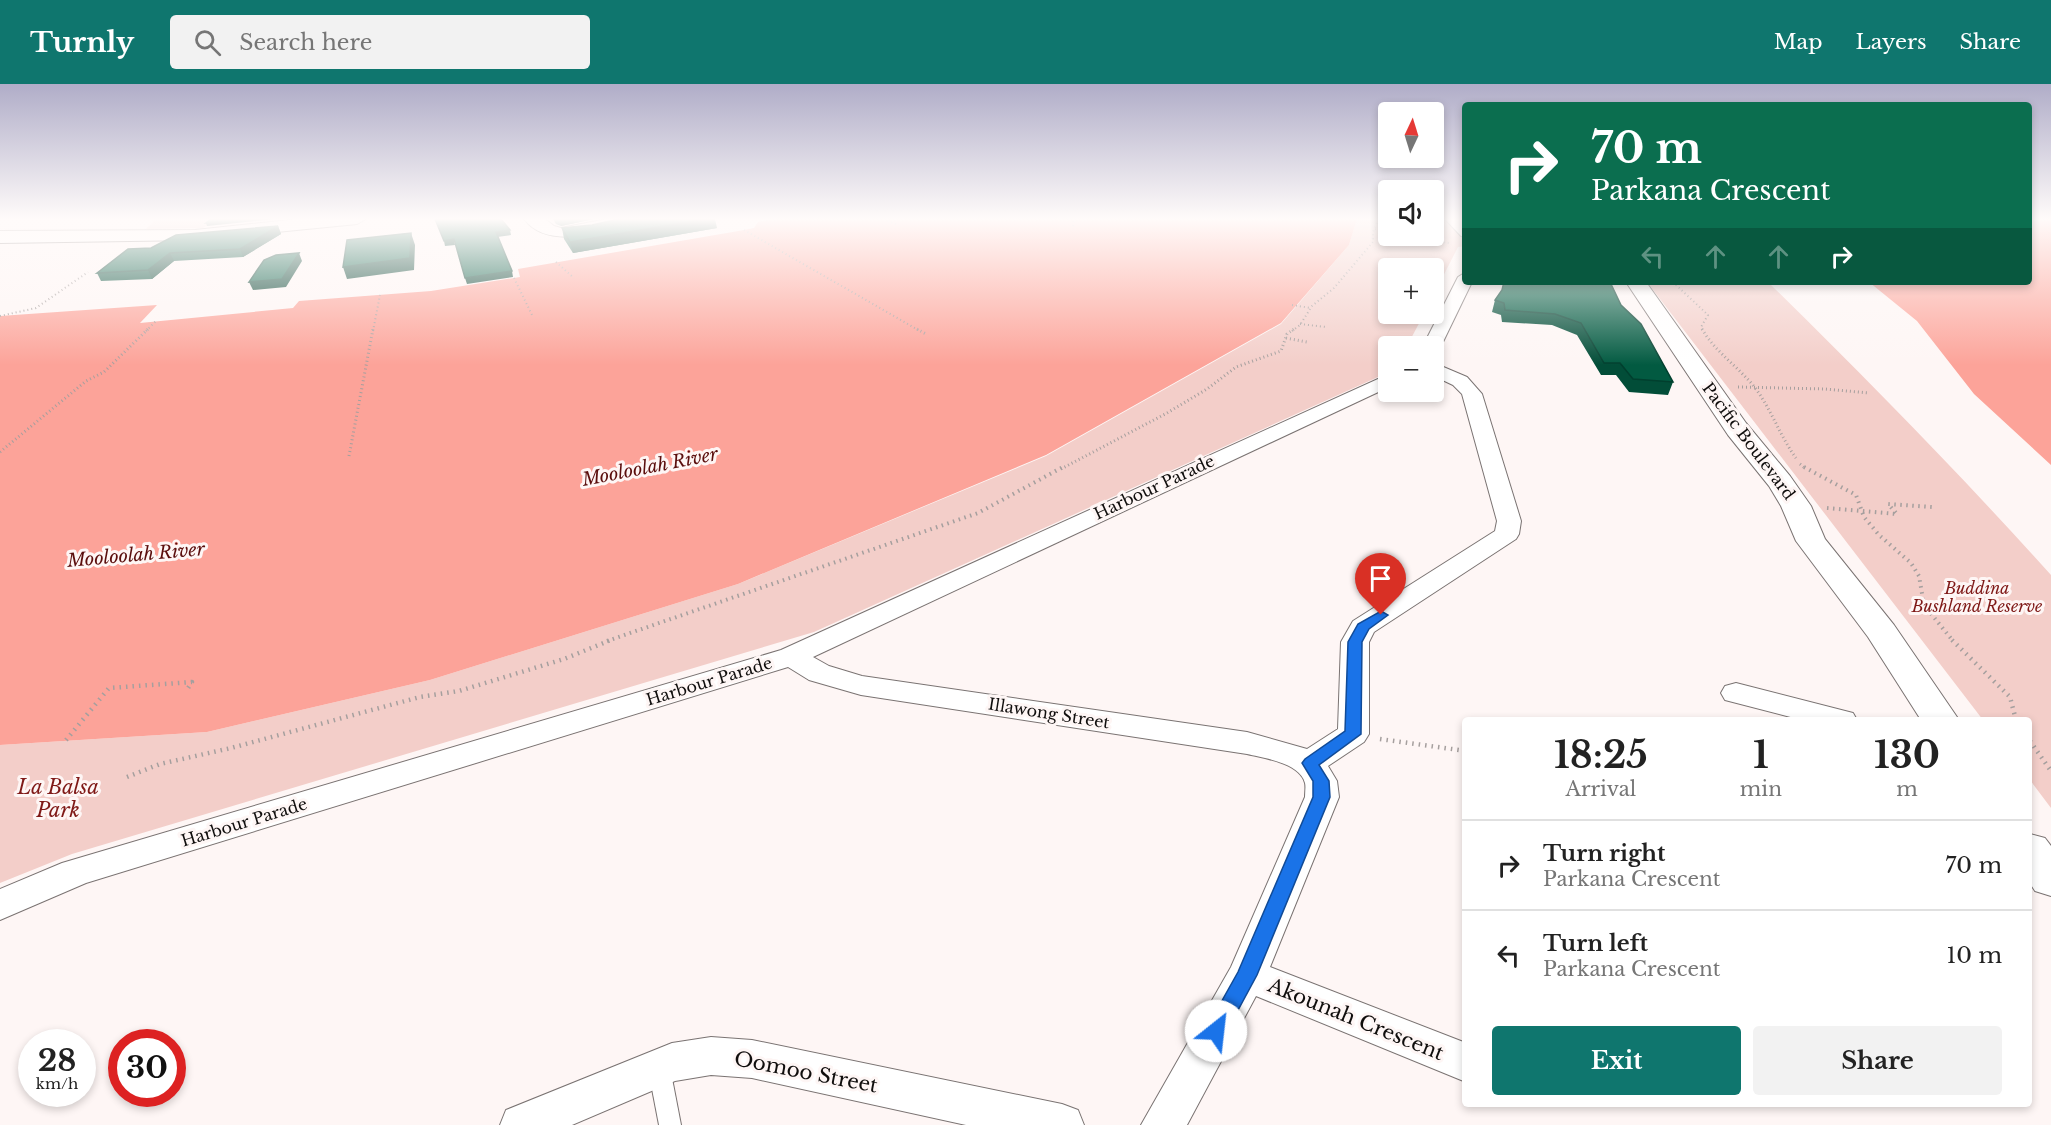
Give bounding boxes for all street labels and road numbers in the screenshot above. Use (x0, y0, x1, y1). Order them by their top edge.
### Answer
street label: Pacific Boulevard (1698, 378, 1800, 504)
street label: Harbour Parade (1090, 450, 1218, 524)
street label: Harbour Parade (643, 652, 775, 710)
street label: Illawong Street (987, 694, 1111, 732)
street label: Harbour Parade (178, 793, 310, 851)
street label: Akounah Crescent (1264, 972, 1448, 1065)
street label: Oomoo Street (732, 1046, 880, 1098)

